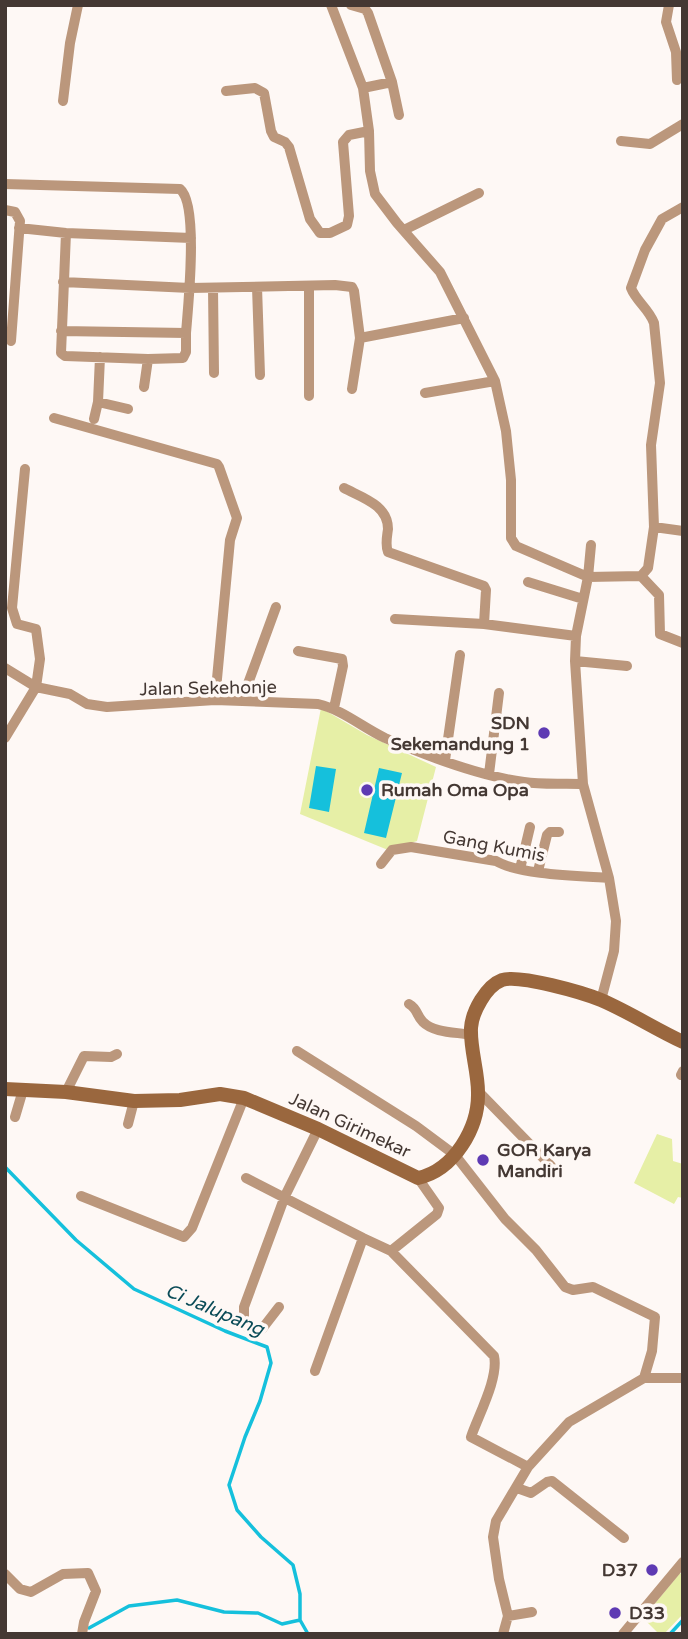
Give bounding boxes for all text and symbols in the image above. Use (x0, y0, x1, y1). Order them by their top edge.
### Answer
street label: Jalan Sekehonje (139, 676, 277, 700)
place label: SDN Sekemandung 1 (391, 712, 530, 755)
marker: SDN Sekemandung 1 (536, 725, 552, 741)
place label: Rumah Oma Opa (381, 779, 529, 801)
marker: Rumah Oma Opa (359, 782, 375, 798)
street label: Gang Kumis (441, 825, 547, 867)
street label: Jalan Girimekar (286, 1087, 414, 1163)
place label: GOR Karya Mandiri (497, 1139, 591, 1182)
marker: GOR Karya Mandiri (475, 1152, 491, 1168)
water label: Ci Jalupang (162, 1279, 268, 1341)
place label: D37 (602, 1559, 638, 1581)
marker: D37 (644, 1562, 660, 1578)
place label: D33 (629, 1602, 665, 1624)
marker: D33 (607, 1605, 623, 1621)

